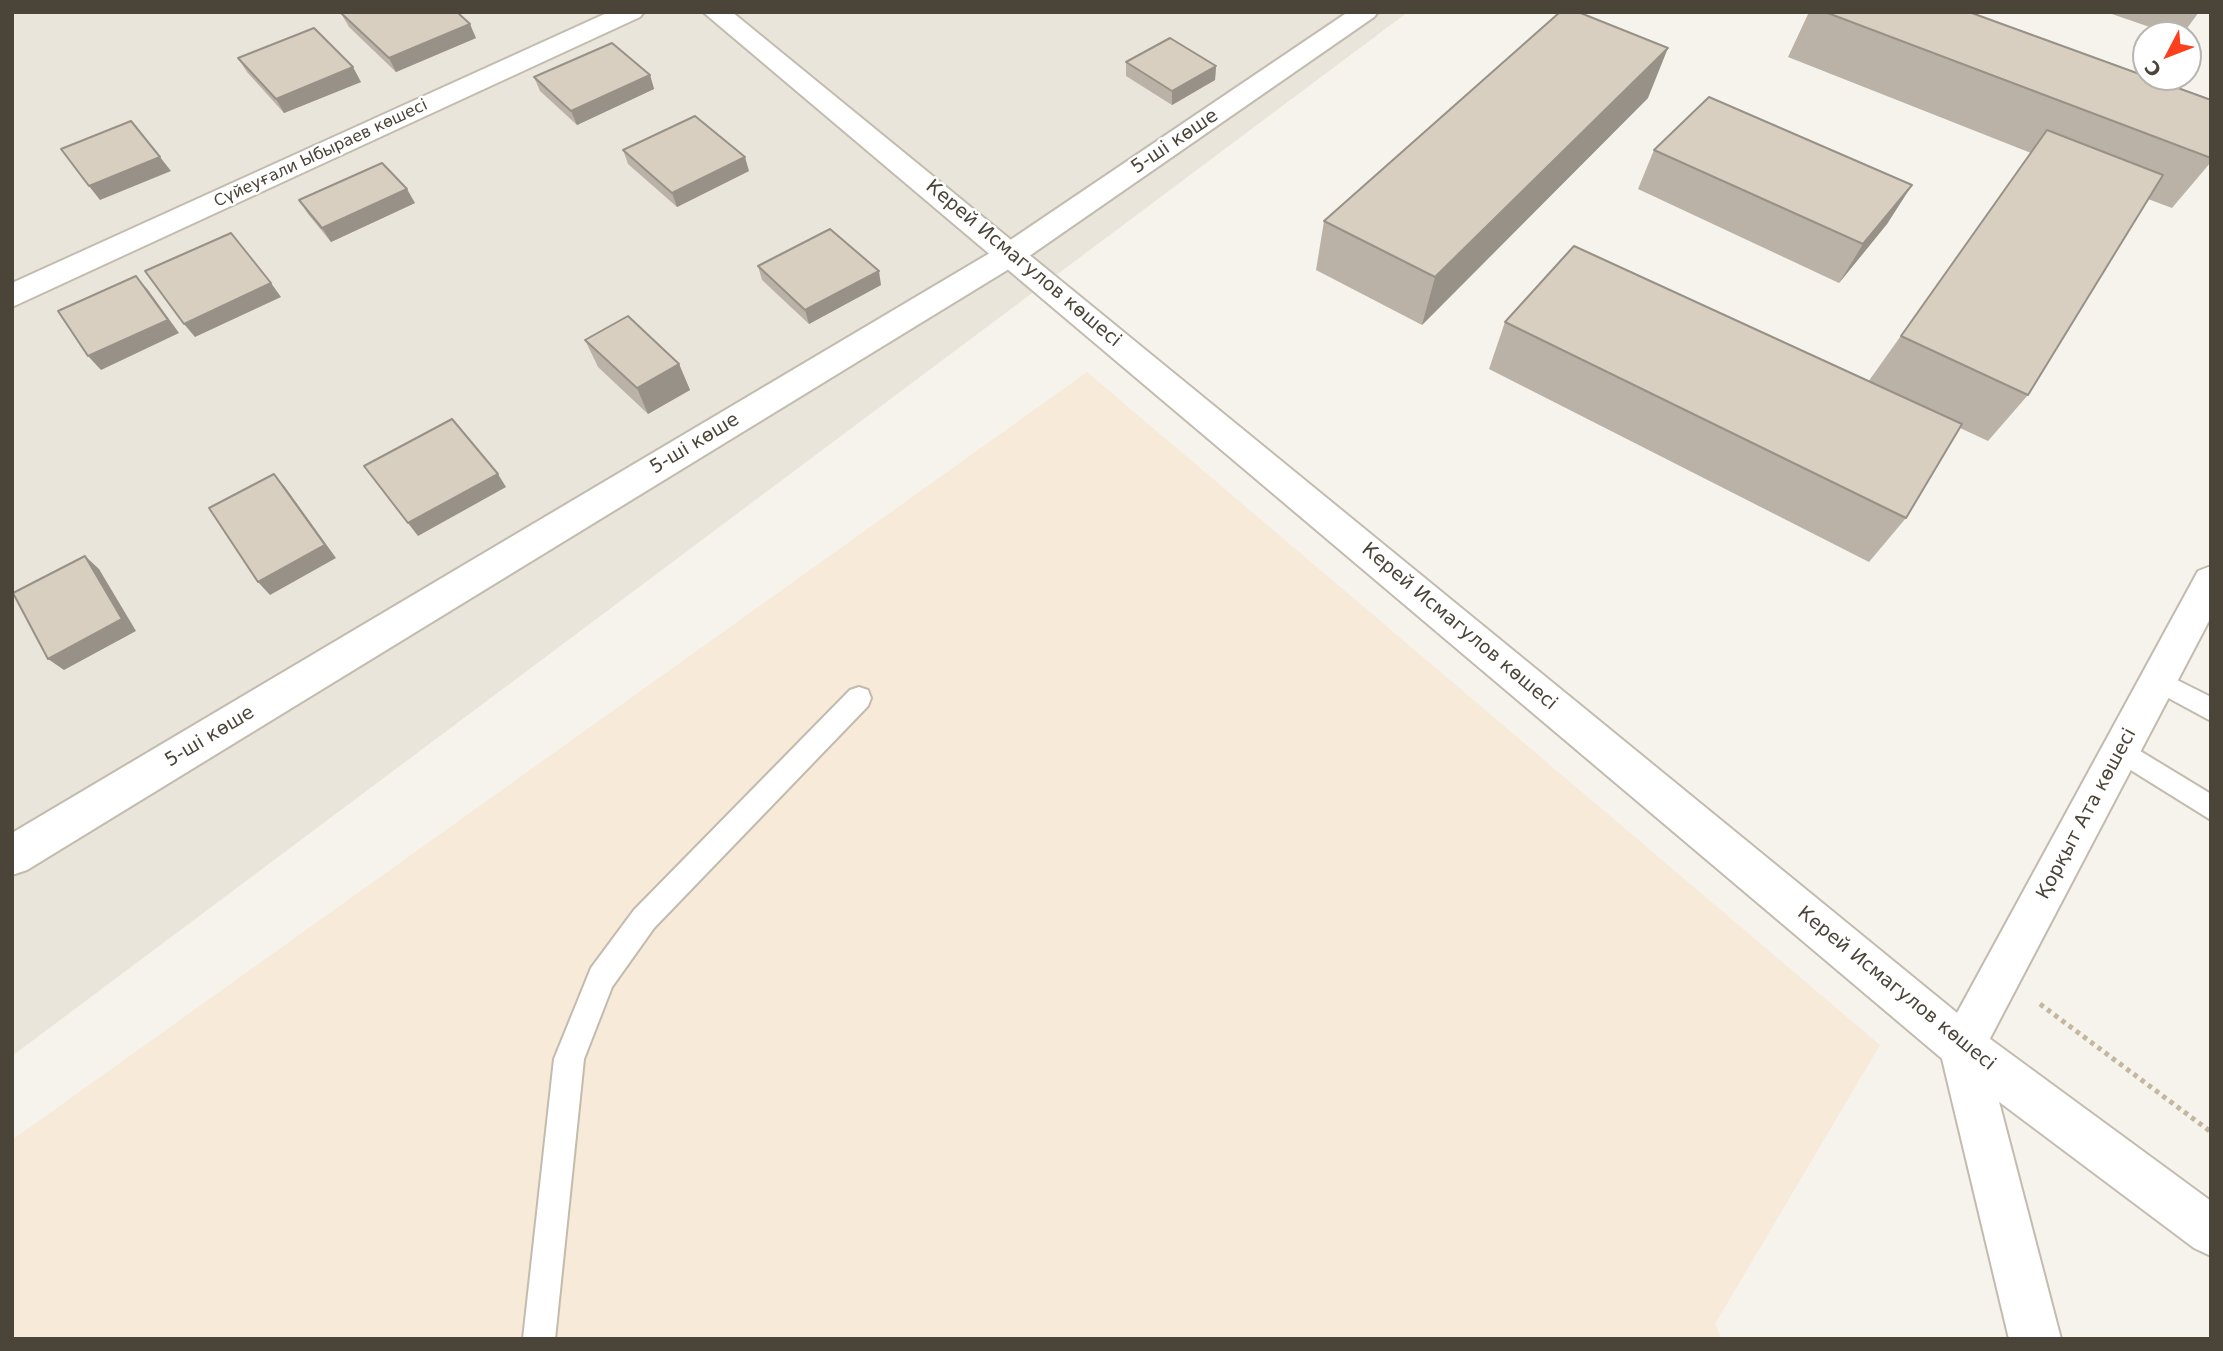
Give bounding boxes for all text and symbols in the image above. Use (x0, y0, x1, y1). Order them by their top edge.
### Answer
north arrow (2132, 21, 2202, 91)
text: С (2140, 56, 2166, 81)
street label: Сүйеуғали Ыбыраев көшесi (211, 96, 431, 212)
street label: 5-шi көше (1127, 105, 1223, 179)
street label: Керей Исмагулов көшесі (921, 176, 1125, 352)
street label: 5-шi көше (646, 409, 744, 479)
street label: Керей Исмагулов көшесі (1357, 539, 1561, 715)
street label: 5-шi көше (161, 702, 259, 772)
street label: Қорқыт Ата көшесi (2032, 725, 2142, 903)
street label: Керей Исмагулов көшесі (1792, 902, 2000, 1076)

